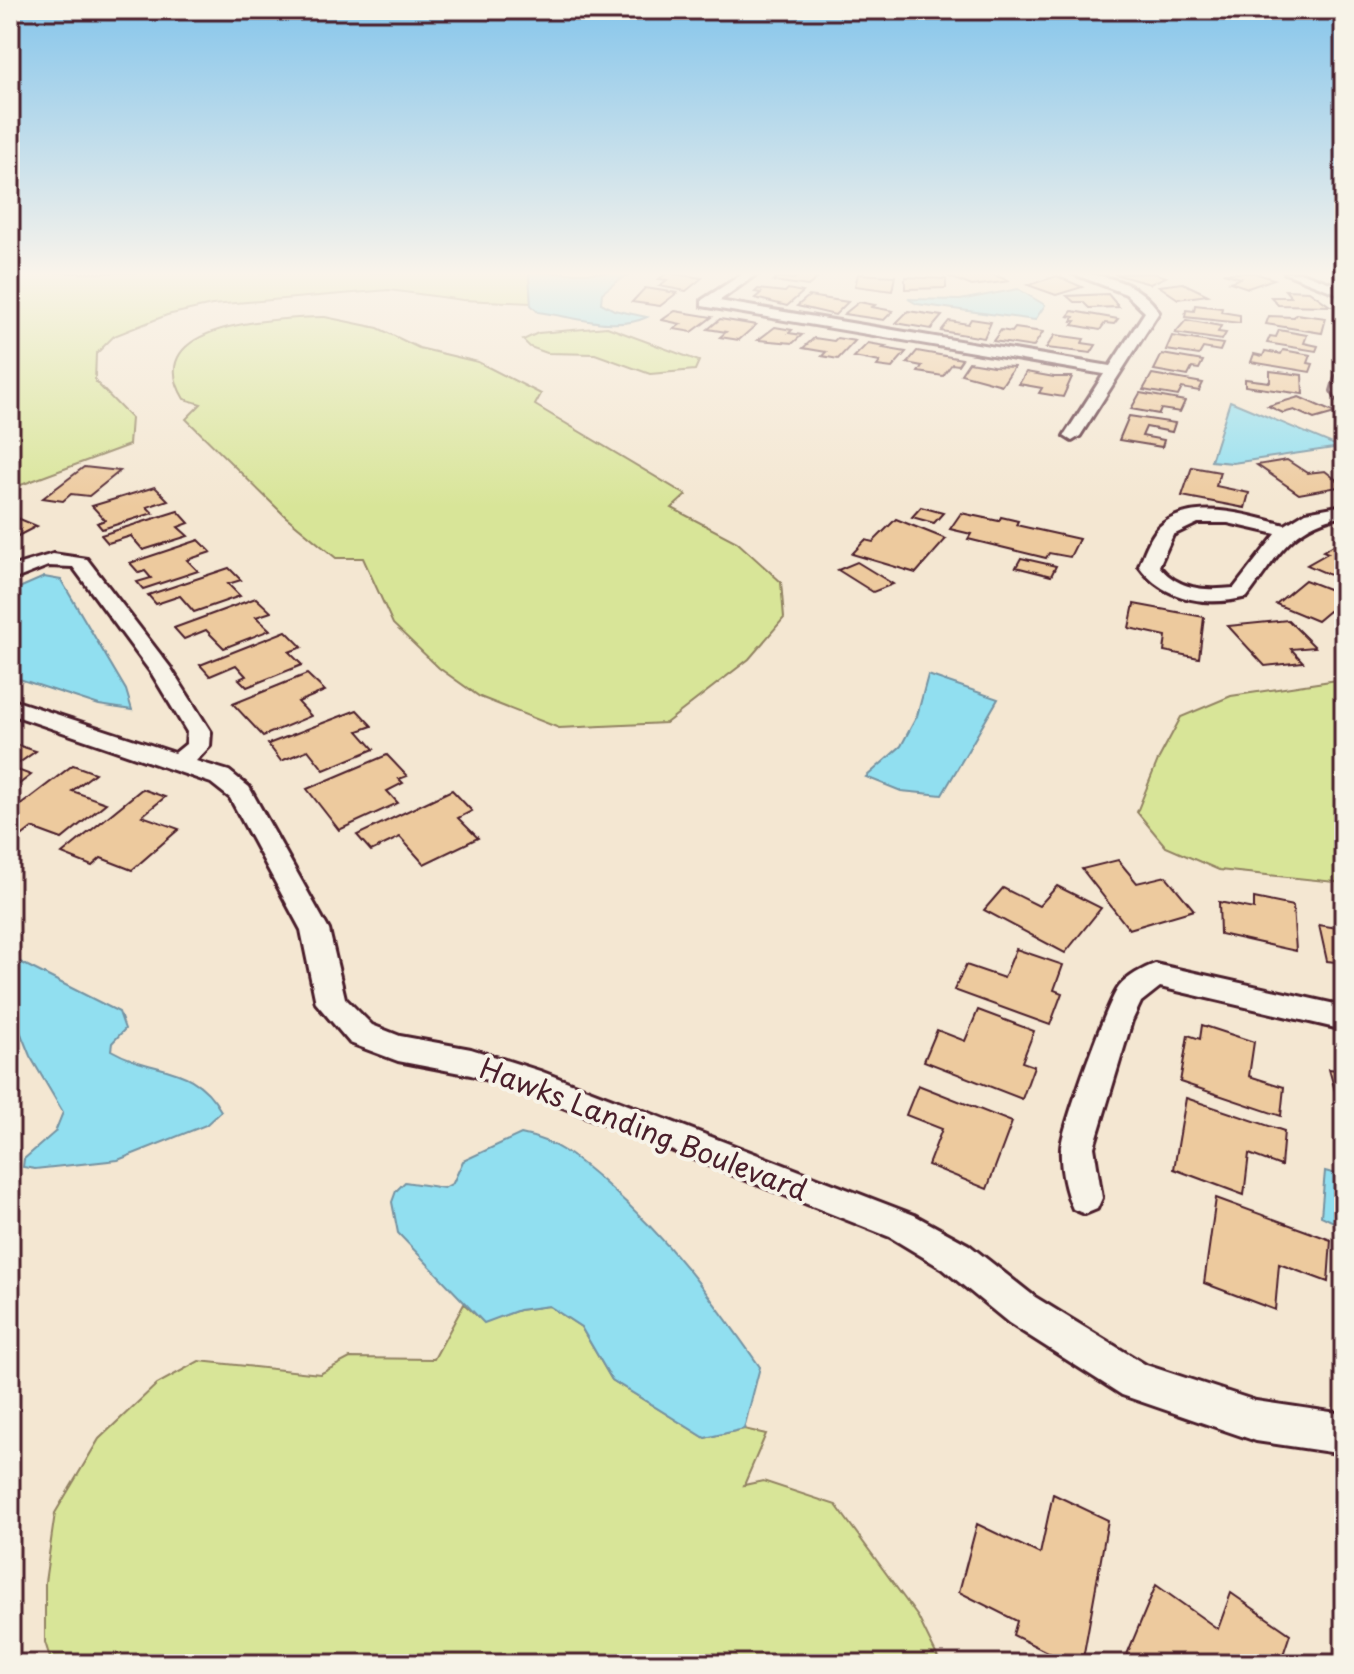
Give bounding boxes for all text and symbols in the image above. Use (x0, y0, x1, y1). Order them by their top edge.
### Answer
street label: Hawks Landing Boulevard (474, 1046, 814, 1210)

